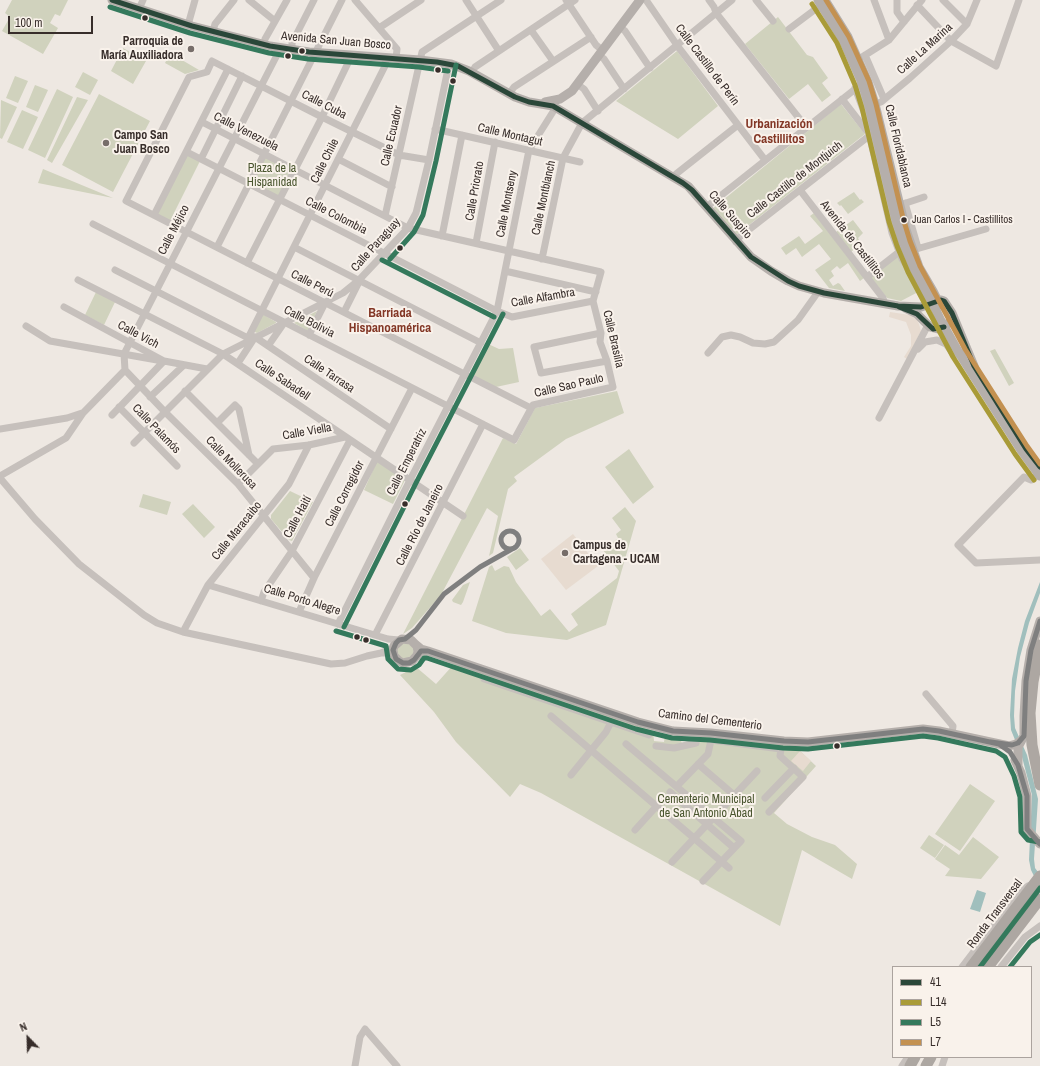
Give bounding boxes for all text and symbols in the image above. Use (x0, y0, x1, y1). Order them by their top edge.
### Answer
scale bar (10, 8, 95, 34)
unlabelled marker (140, 13, 150, 23)
text: 100 m (15, 15, 42, 31)
street label: Calle La Marina (894, 20, 956, 78)
street label: Calle Castillo de Perín (672, 22, 742, 108)
street label: Avenida San Juan Bosco (280, 29, 392, 53)
place label: Parroquia de María Auxiliadora (101, 35, 183, 63)
marker: Parroquia de María Auxiliadora (186, 44, 196, 54)
unlabelled marker (297, 46, 307, 56)
unlabelled marker (283, 51, 293, 61)
unlabelled marker (433, 65, 443, 75)
unlabelled marker (448, 76, 458, 86)
street label: Calle Cuba (299, 88, 349, 122)
street label: Calle Floridablanca (881, 103, 915, 189)
street label: Calle Ecuador (378, 104, 406, 168)
street label: Calle Venezuela (211, 109, 281, 155)
district label: Urbanización Castillitos (746, 117, 812, 148)
street label: Calle Montagut (476, 121, 544, 149)
place label: Campo San Juan Bosco (114, 129, 170, 157)
street label: Calle Chile (308, 136, 342, 186)
marker: Campo San Juan Bosco (101, 138, 111, 148)
street label: Calle Castillo de Montjuich (744, 138, 846, 222)
street label: Calle Montblanch (529, 159, 559, 237)
street label: Calle Priorato (463, 160, 487, 222)
park label: Plaza de la Hispanidad (247, 162, 297, 190)
street label: Calle Montseny (493, 169, 521, 239)
street label: Calle Suspiro (705, 188, 755, 242)
street label: Calle Colombia (303, 194, 369, 238)
street label: Avenida de Castillitos (817, 198, 887, 282)
street label: Calle Méjico (155, 203, 193, 257)
place label: Juan Carlos I - Castillitos (912, 213, 1013, 227)
street label: Calle Paraguay (348, 215, 404, 275)
marker: Juan Carlos I - Castillitos (899, 215, 909, 225)
unlabelled marker (395, 243, 405, 253)
street label: Calle Perú (288, 267, 336, 301)
street label: Calle Alfambra (510, 285, 576, 311)
street label: Calle Bolivia (281, 303, 337, 341)
district label: Barriada Hispanoamérica (349, 306, 431, 337)
street label: Calle Brasilia (599, 309, 627, 369)
street label: Calle Vich (115, 318, 161, 352)
street label: Calle Tarrasa (301, 352, 357, 396)
street label: Calle Sabadell (252, 356, 312, 404)
street label: Calle Sao Paulo (533, 371, 605, 401)
street label: Calle Palamós (129, 401, 183, 457)
street label: Calle Viella (281, 421, 333, 443)
street label: Calle Emperatriz (384, 426, 430, 498)
street label: Calle Mollerusa (202, 434, 260, 492)
street label: Calle Corregidor (322, 459, 368, 529)
street label: Calle Río de Janeiro (393, 482, 447, 568)
street label: Calle Haití (281, 493, 315, 541)
street label: Calle Maracaibo (209, 499, 265, 563)
unlabelled marker (400, 499, 410, 509)
place label: Campus de Cartagena - UCAM (573, 539, 659, 567)
marker: Campus de Cartagena - UCAM (560, 548, 570, 558)
street label: Calle Porto Alegre (262, 581, 342, 619)
unlabelled marker (352, 632, 362, 642)
unlabelled marker (361, 635, 371, 645)
street label: Camino del Cementerio (657, 706, 763, 734)
unlabelled marker (832, 741, 842, 751)
park label: Cementerio Municipal de San Antonio Abad (658, 793, 754, 821)
street label: Ronda Transversal (964, 877, 1026, 951)
legend (892, 966, 1032, 1058)
text: 41 (930, 974, 941, 990)
text: L14 (930, 994, 946, 1010)
text: L5 (930, 1014, 941, 1030)
north arrow (8, 1018, 48, 1058)
text: N (18, 1019, 29, 1035)
text: L7 (930, 1034, 941, 1050)

